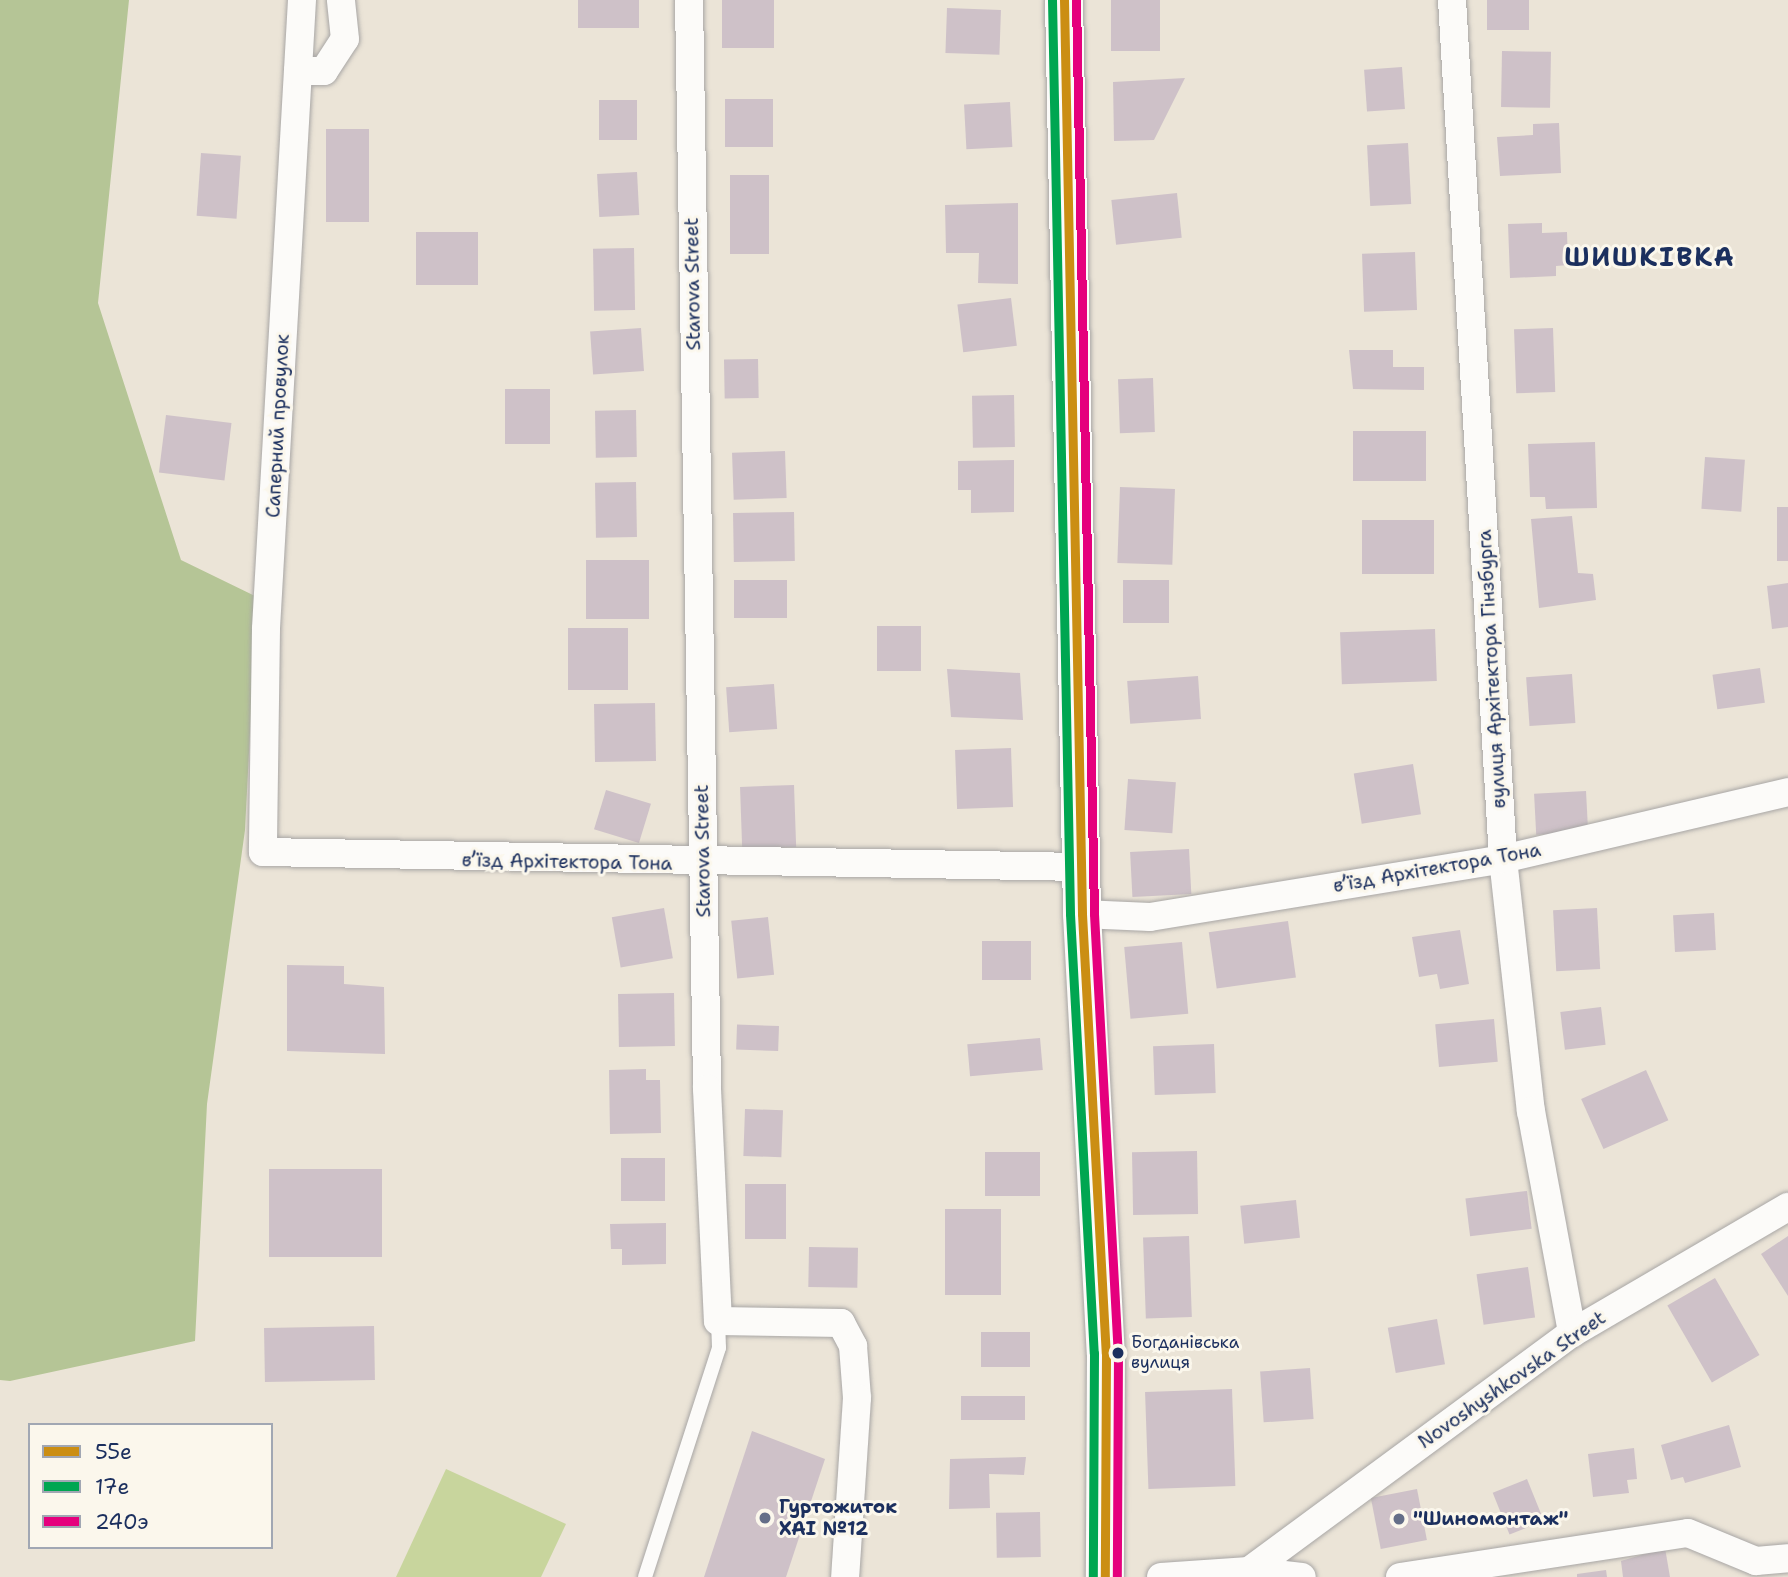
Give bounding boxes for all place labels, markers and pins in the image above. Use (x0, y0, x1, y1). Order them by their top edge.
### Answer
place label: Богданівська вулиця (1131, 1333, 1239, 1373)
marker: Богданівська вулиця (1111, 1346, 1125, 1360)
place label: Гуртожиток ХАІ №12 (779, 1496, 897, 1540)
place label: "Шиномонтаж" (1413, 1508, 1568, 1530)
marker: Гуртожиток ХАІ №12 (757, 1510, 773, 1526)
marker: "Шиномонтаж" (1391, 1511, 1407, 1527)

